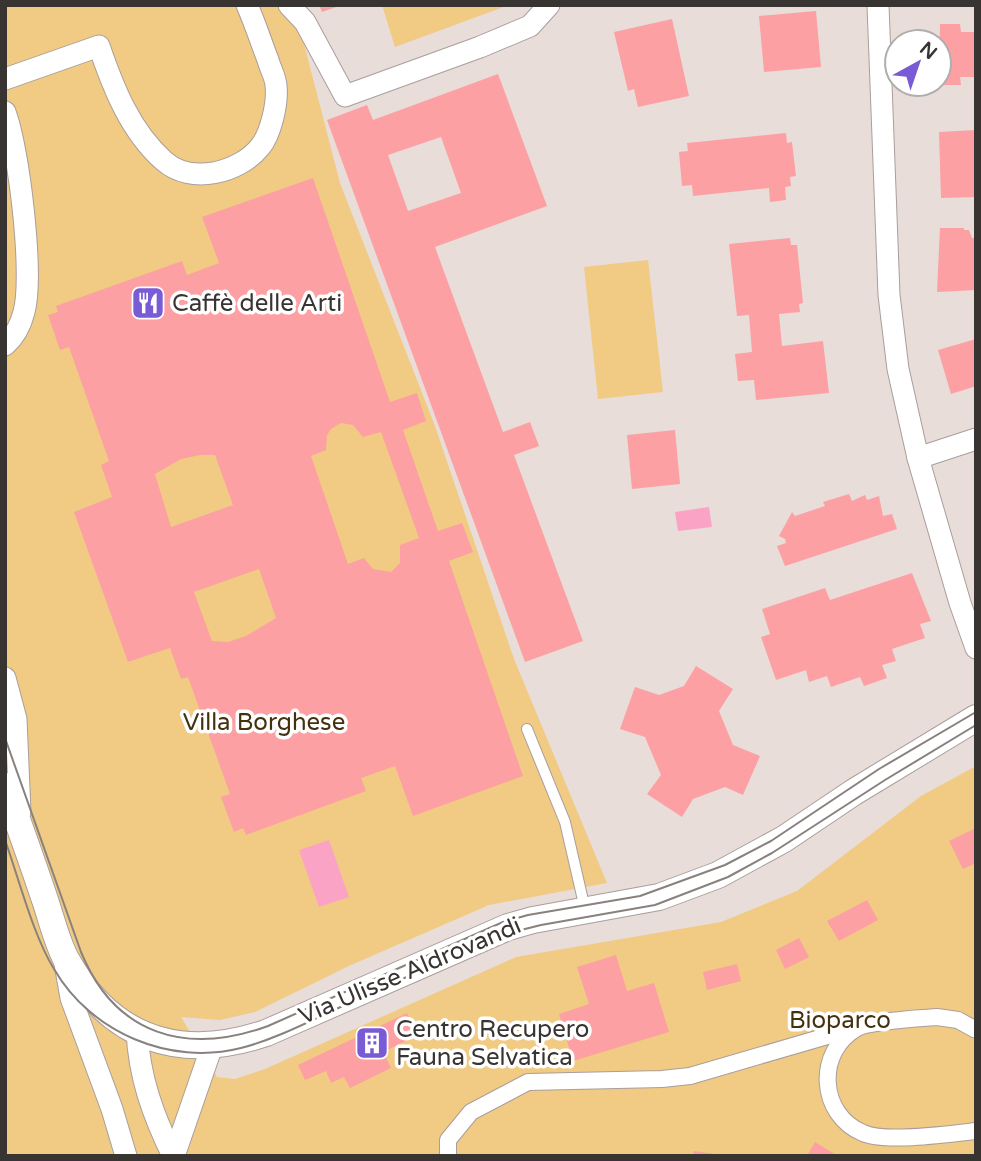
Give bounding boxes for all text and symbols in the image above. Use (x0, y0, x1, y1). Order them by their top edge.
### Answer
north arrow (883, 28, 953, 98)
text: N (915, 37, 941, 64)
restaurant icon: Caffè delle Arti (129, 284, 167, 322)
place label: Caffè delle Arti (172, 289, 342, 318)
park label: Villa Borghese (183, 708, 345, 737)
street label: Via Ulisse Aldrovandi (294, 911, 526, 1031)
park label: Bioparco (789, 1006, 891, 1035)
place label: Centro Recupero Fauna Selvatica (396, 1015, 589, 1072)
building icon: Centro Recupero Fauna Selvatica (353, 1024, 391, 1062)

